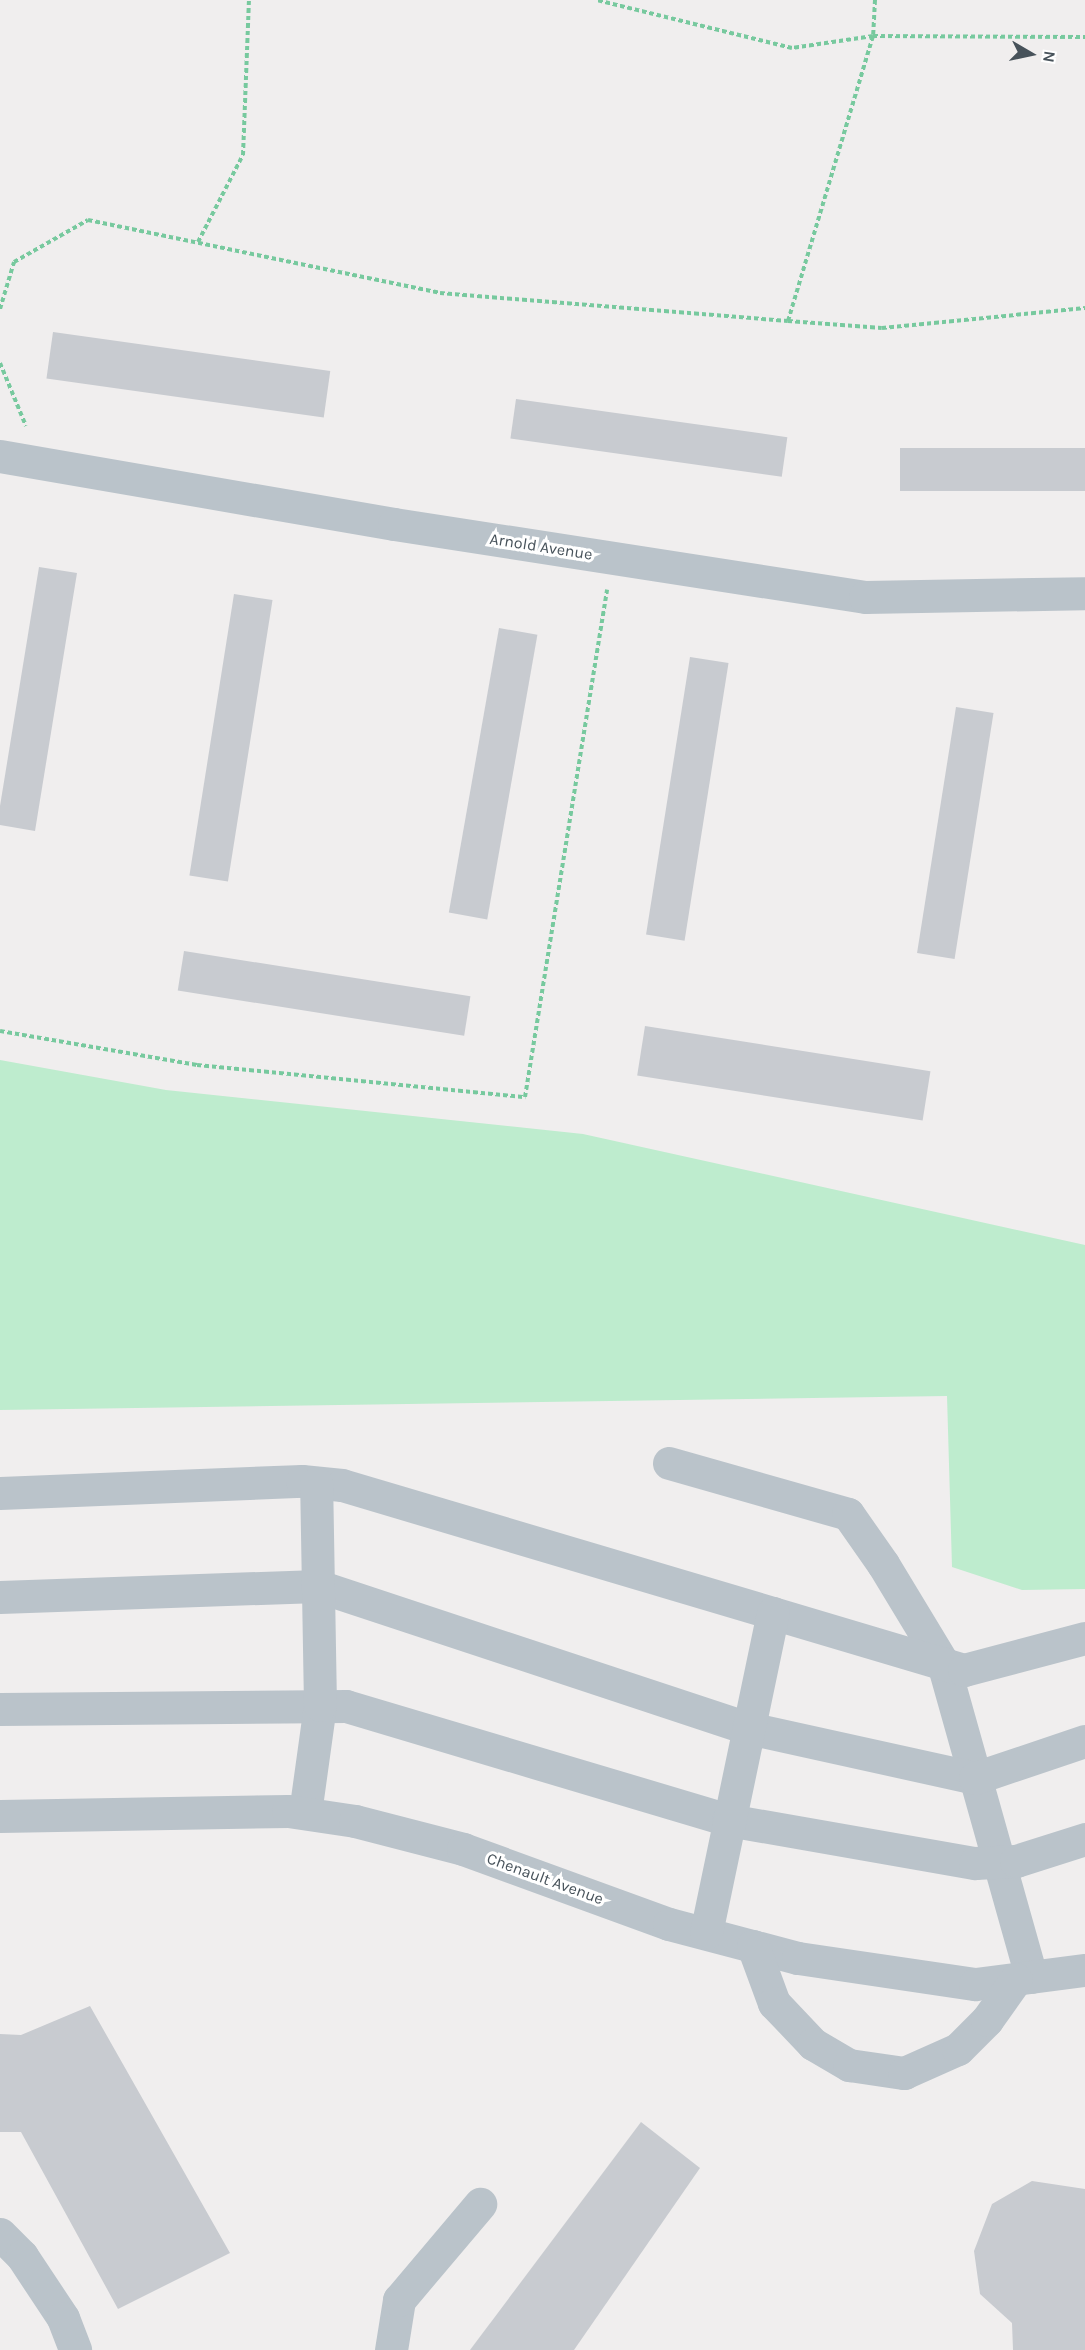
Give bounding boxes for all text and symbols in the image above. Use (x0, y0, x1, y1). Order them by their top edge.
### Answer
north arrow (1001, 24, 1061, 84)
text: N (1039, 50, 1060, 64)
street label: Arnold Avenue (488, 529, 594, 565)
street label: Chenault Avenue (484, 1849, 606, 1909)

